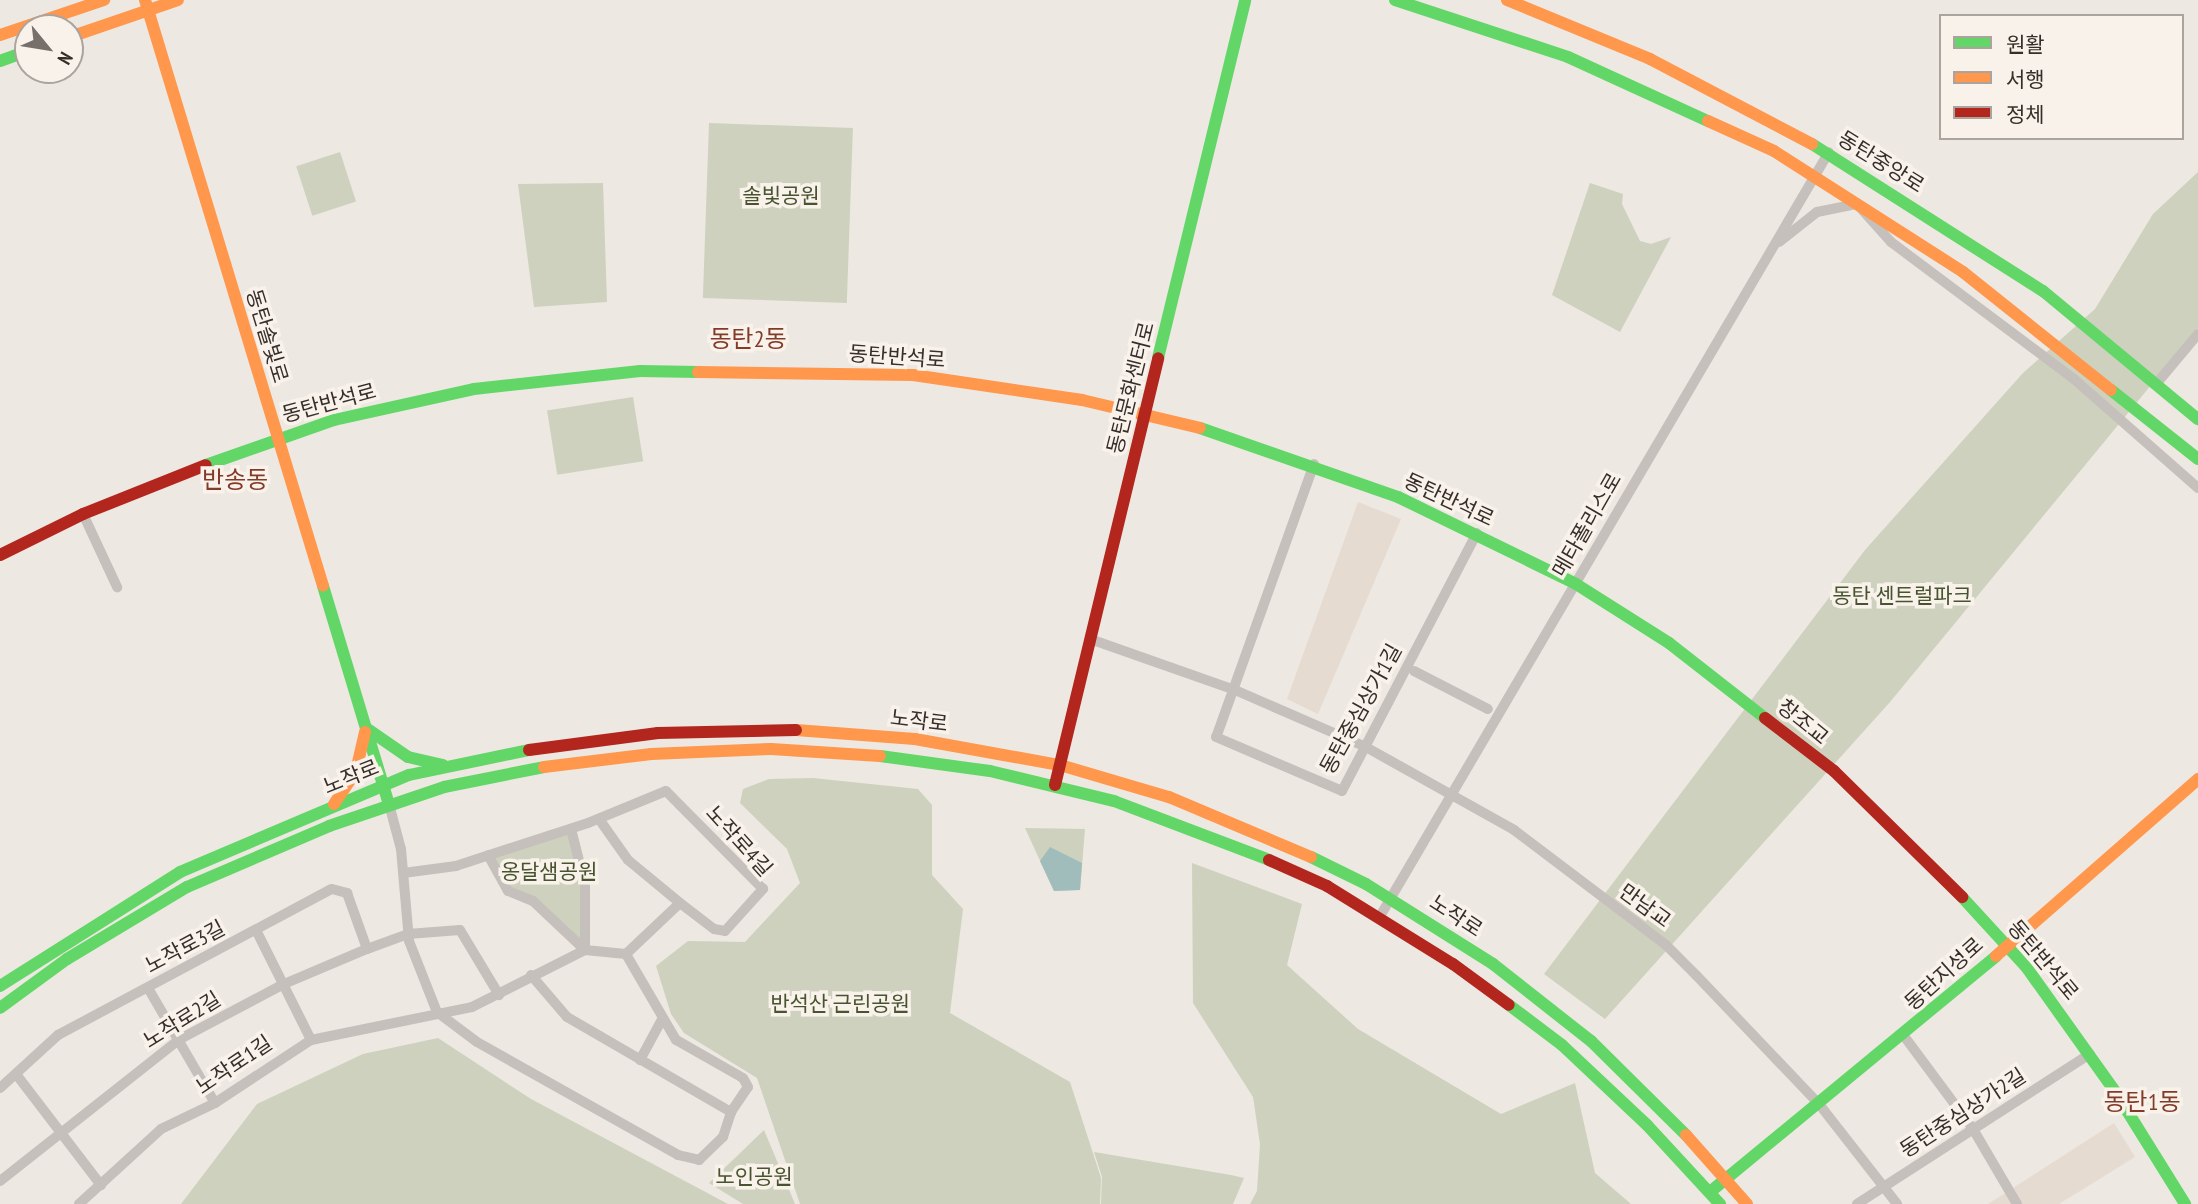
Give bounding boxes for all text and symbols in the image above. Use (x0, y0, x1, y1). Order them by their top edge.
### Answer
north arrow (14, 14, 84, 84)
legend (1939, 14, 2184, 140)
text: 원활 (2006, 31, 2045, 58)
text: N (52, 48, 78, 69)
text: 서행 (2006, 66, 2045, 93)
text: 정체 (2006, 101, 2045, 128)
street label: 동탄중앙로 (1833, 126, 1929, 198)
park label: 솔빛공원 (742, 183, 820, 209)
street label: 동탄솔빛로 (241, 286, 293, 386)
street label: 동탄문화센터로 (1102, 319, 1160, 457)
district label: 동탄2동 (709, 325, 787, 353)
street label: 동탄반석로 (848, 341, 946, 373)
street label: 동탄반석로 (279, 378, 379, 428)
district label: 반송동 (202, 466, 268, 494)
street label: 동탄반석로 (1400, 468, 1498, 532)
street label: 메타폴리스로 (1547, 469, 1627, 581)
park label: 동탄 센트럴파크 (1832, 583, 1972, 609)
street label: 동탄중심상가1길 (1315, 640, 1407, 778)
street label: 창조교 (1773, 694, 1833, 750)
street label: 노작로 (889, 705, 949, 737)
street label: 노작로 (319, 754, 383, 800)
street label: 노작로4길 (701, 800, 777, 882)
park label: 옹달샘공원 (501, 859, 597, 885)
street label: 만남교 (1614, 879, 1676, 933)
street label: 노작로 (1425, 890, 1487, 942)
street label: 동탄반석로 (2002, 915, 2084, 1005)
street label: 노작로3길 (141, 916, 229, 978)
street label: 동탄지성로 (1900, 932, 1988, 1016)
street label: 노작로2길 (139, 986, 225, 1054)
park label: 반석산 근린공원 (770, 991, 910, 1017)
street label: 노작로1길 (191, 1030, 277, 1100)
street label: 동탄중심상가2길 (1895, 1063, 2031, 1163)
district label: 동탄1동 (2103, 1088, 2181, 1116)
park label: 노인공원 (715, 1164, 793, 1190)

